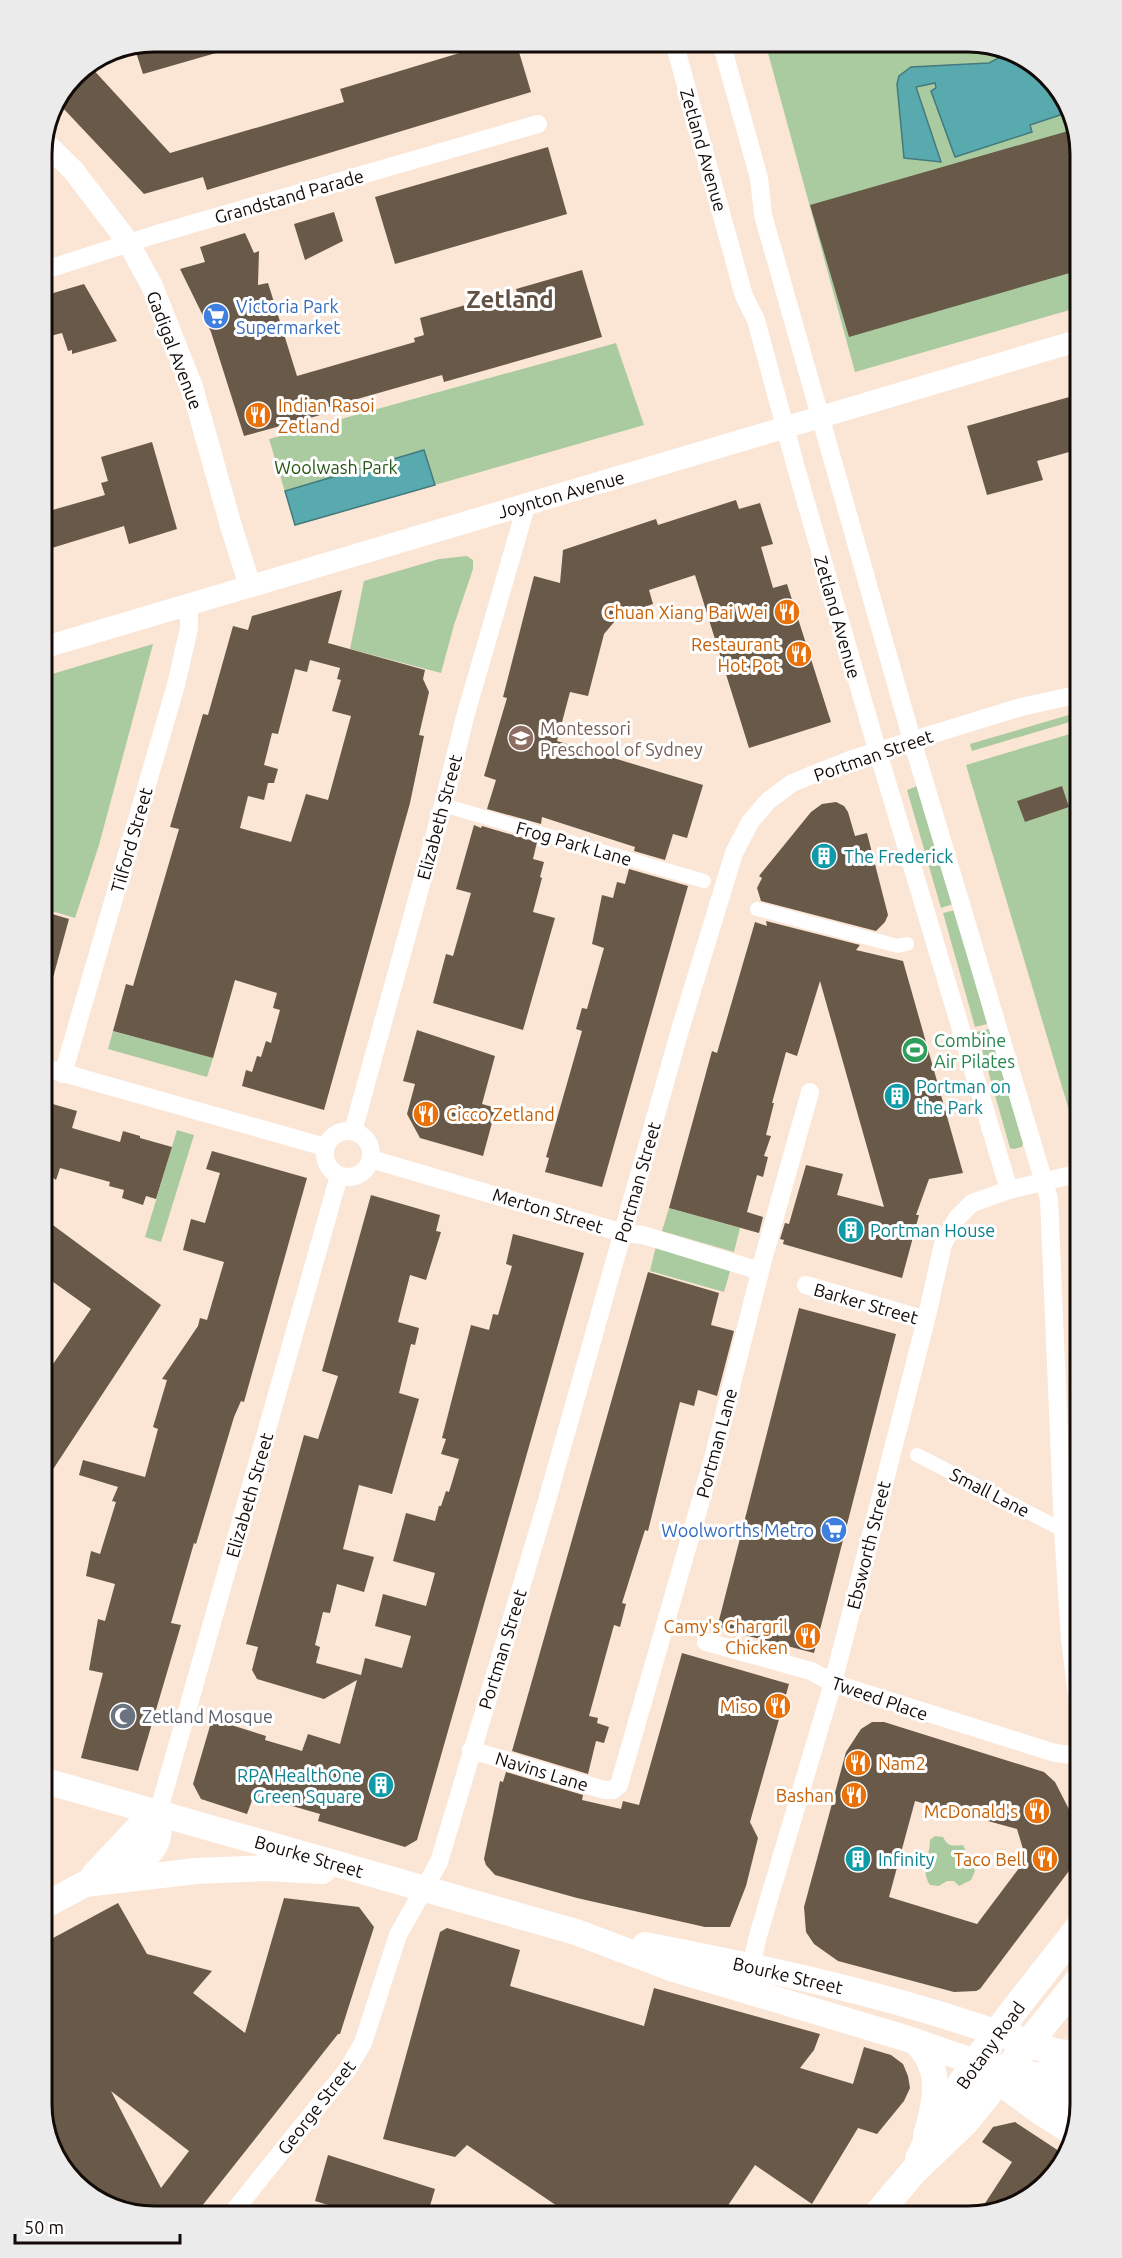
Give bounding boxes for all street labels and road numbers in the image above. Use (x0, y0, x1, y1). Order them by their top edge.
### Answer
street label: Zetland Avenue (677, 86, 731, 214)
street label: Grandstand Parade (212, 165, 366, 227)
street label: Gadigal Avenue (143, 288, 207, 412)
street label: Joynton Avenue (495, 466, 627, 522)
street label: Zetland Avenue (811, 553, 865, 681)
street label: Portman Street (811, 725, 935, 785)
street label: Elizabeth Street (413, 752, 465, 882)
street label: Tilford Street (106, 785, 156, 895)
street label: Frog Park Lane (514, 817, 634, 869)
street label: Portman Street (610, 1119, 664, 1245)
street label: Merton Street (490, 1184, 606, 1236)
street label: Barker Street (812, 1279, 920, 1327)
street label: Portman Lane (692, 1386, 740, 1500)
street label: Elizabeth Street (222, 1430, 276, 1560)
street label: Small Lane (947, 1463, 1033, 1521)
street label: Ebsworth Street (842, 1479, 894, 1611)
street label: Portman Street (474, 1587, 530, 1711)
street label: Tweed Place (829, 1672, 931, 1724)
street label: Navins Lane (493, 1747, 591, 1795)
street label: Bourke Street (252, 1831, 366, 1881)
street label: Bourke Street (731, 1953, 845, 1997)
street label: Botany Road (952, 1998, 1028, 2092)
street label: George Street (273, 2056, 359, 2158)

